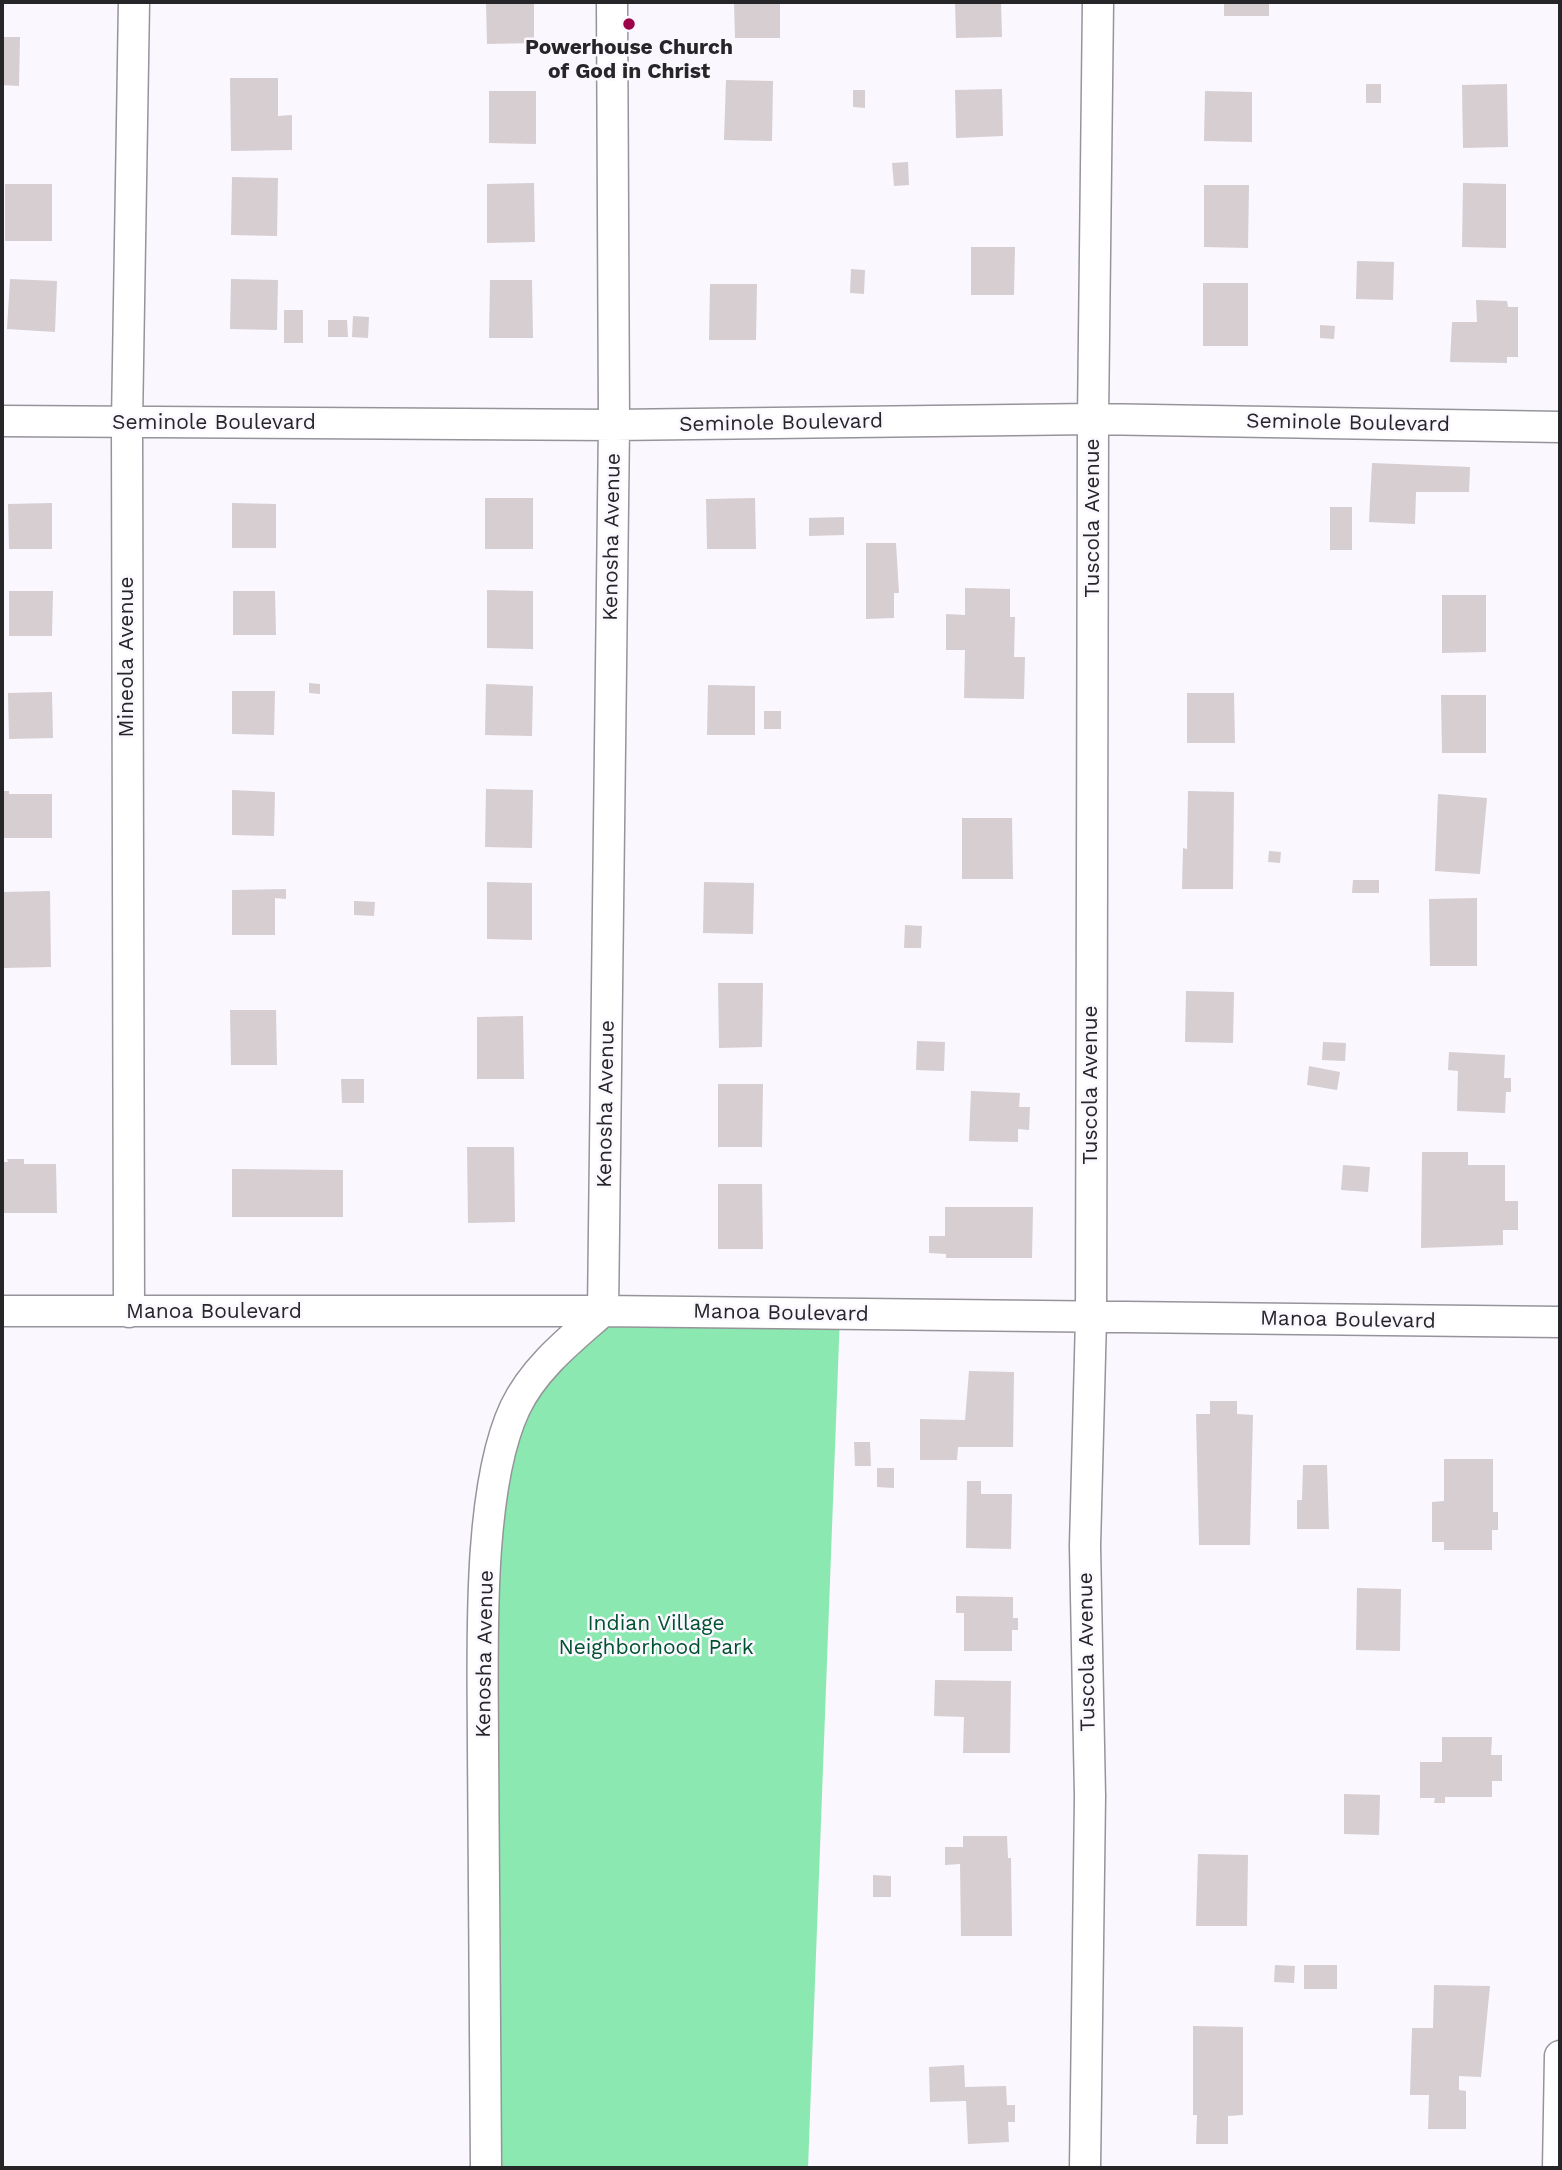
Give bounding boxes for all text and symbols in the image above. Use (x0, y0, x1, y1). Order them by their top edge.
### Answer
marker: Powerhouse Church of God in Christ (621, 16, 637, 32)
place label: Powerhouse Church of God in Christ (525, 35, 733, 85)
street label: Seminole Boulevard (679, 409, 883, 437)
street label: Seminole Boulevard (1246, 409, 1450, 437)
street label: Seminole Boulevard (112, 410, 316, 436)
street label: Tuscola Avenue (1080, 438, 1106, 598)
street label: Kenosha Avenue (598, 453, 626, 621)
street label: Mineola Avenue (114, 577, 140, 737)
street label: Tuscola Avenue (1078, 1005, 1104, 1165)
street label: Kenosha Avenue (592, 1020, 620, 1188)
street label: Manoa Boulevard (126, 1299, 302, 1325)
street label: Manoa Boulevard (693, 1299, 869, 1327)
street label: Manoa Boulevard (1260, 1306, 1436, 1334)
street label: Kenosha Avenue (471, 1570, 499, 1738)
street label: Tuscola Avenue (1073, 1572, 1101, 1732)
park label: Indian Village Neighborhood Park (558, 1611, 754, 1661)

